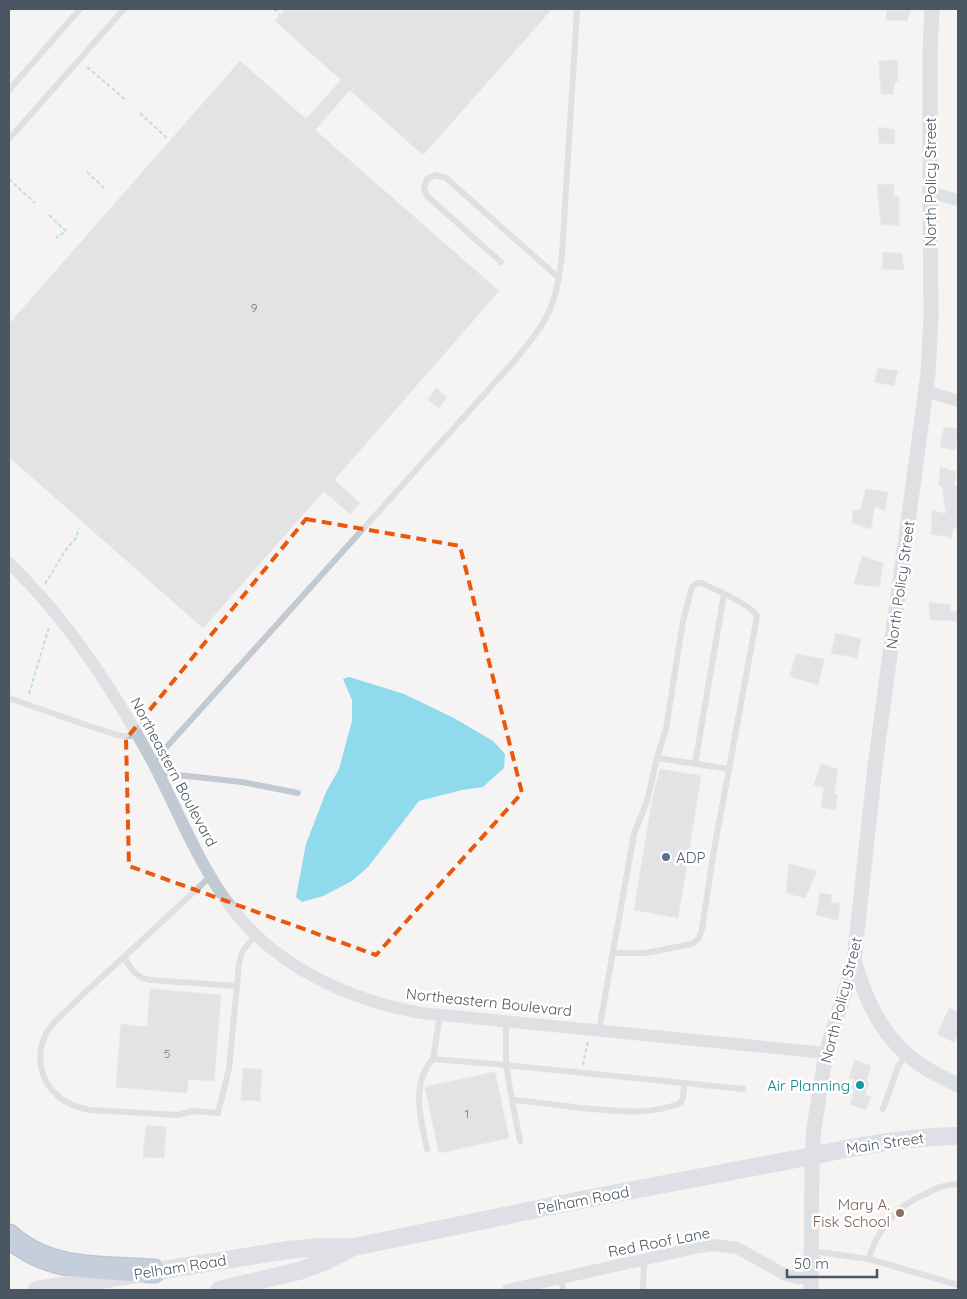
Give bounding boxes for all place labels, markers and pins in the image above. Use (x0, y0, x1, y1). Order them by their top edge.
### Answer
place label: ADP (676, 848, 705, 867)
marker: ADP (660, 851, 672, 863)
place label: Air Planning (767, 1076, 850, 1095)
marker: Air Planning (854, 1079, 866, 1091)
place label: Mary A. Fisk School (813, 1195, 890, 1231)
marker: Mary A. Fisk School (894, 1207, 906, 1219)

